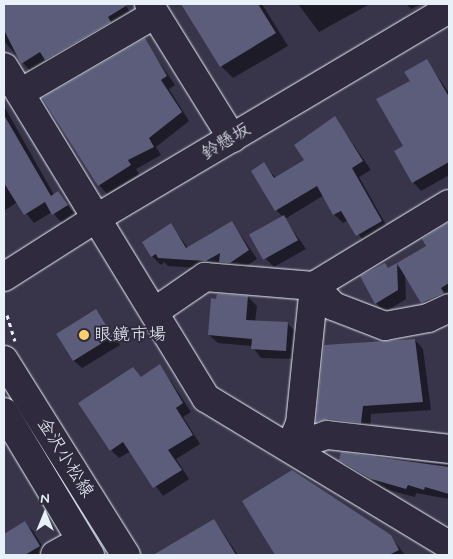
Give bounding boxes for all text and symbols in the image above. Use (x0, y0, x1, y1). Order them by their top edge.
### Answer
street label: 鈴懸坂 (197, 119, 255, 165)
place label: 眼鏡市場 (94, 324, 166, 346)
marker: 眼鏡市場 (78, 329, 90, 341)
street label: 金沢小松線 (32, 414, 98, 502)
north arrow (20, 489, 70, 539)
text: N (40, 490, 50, 508)

